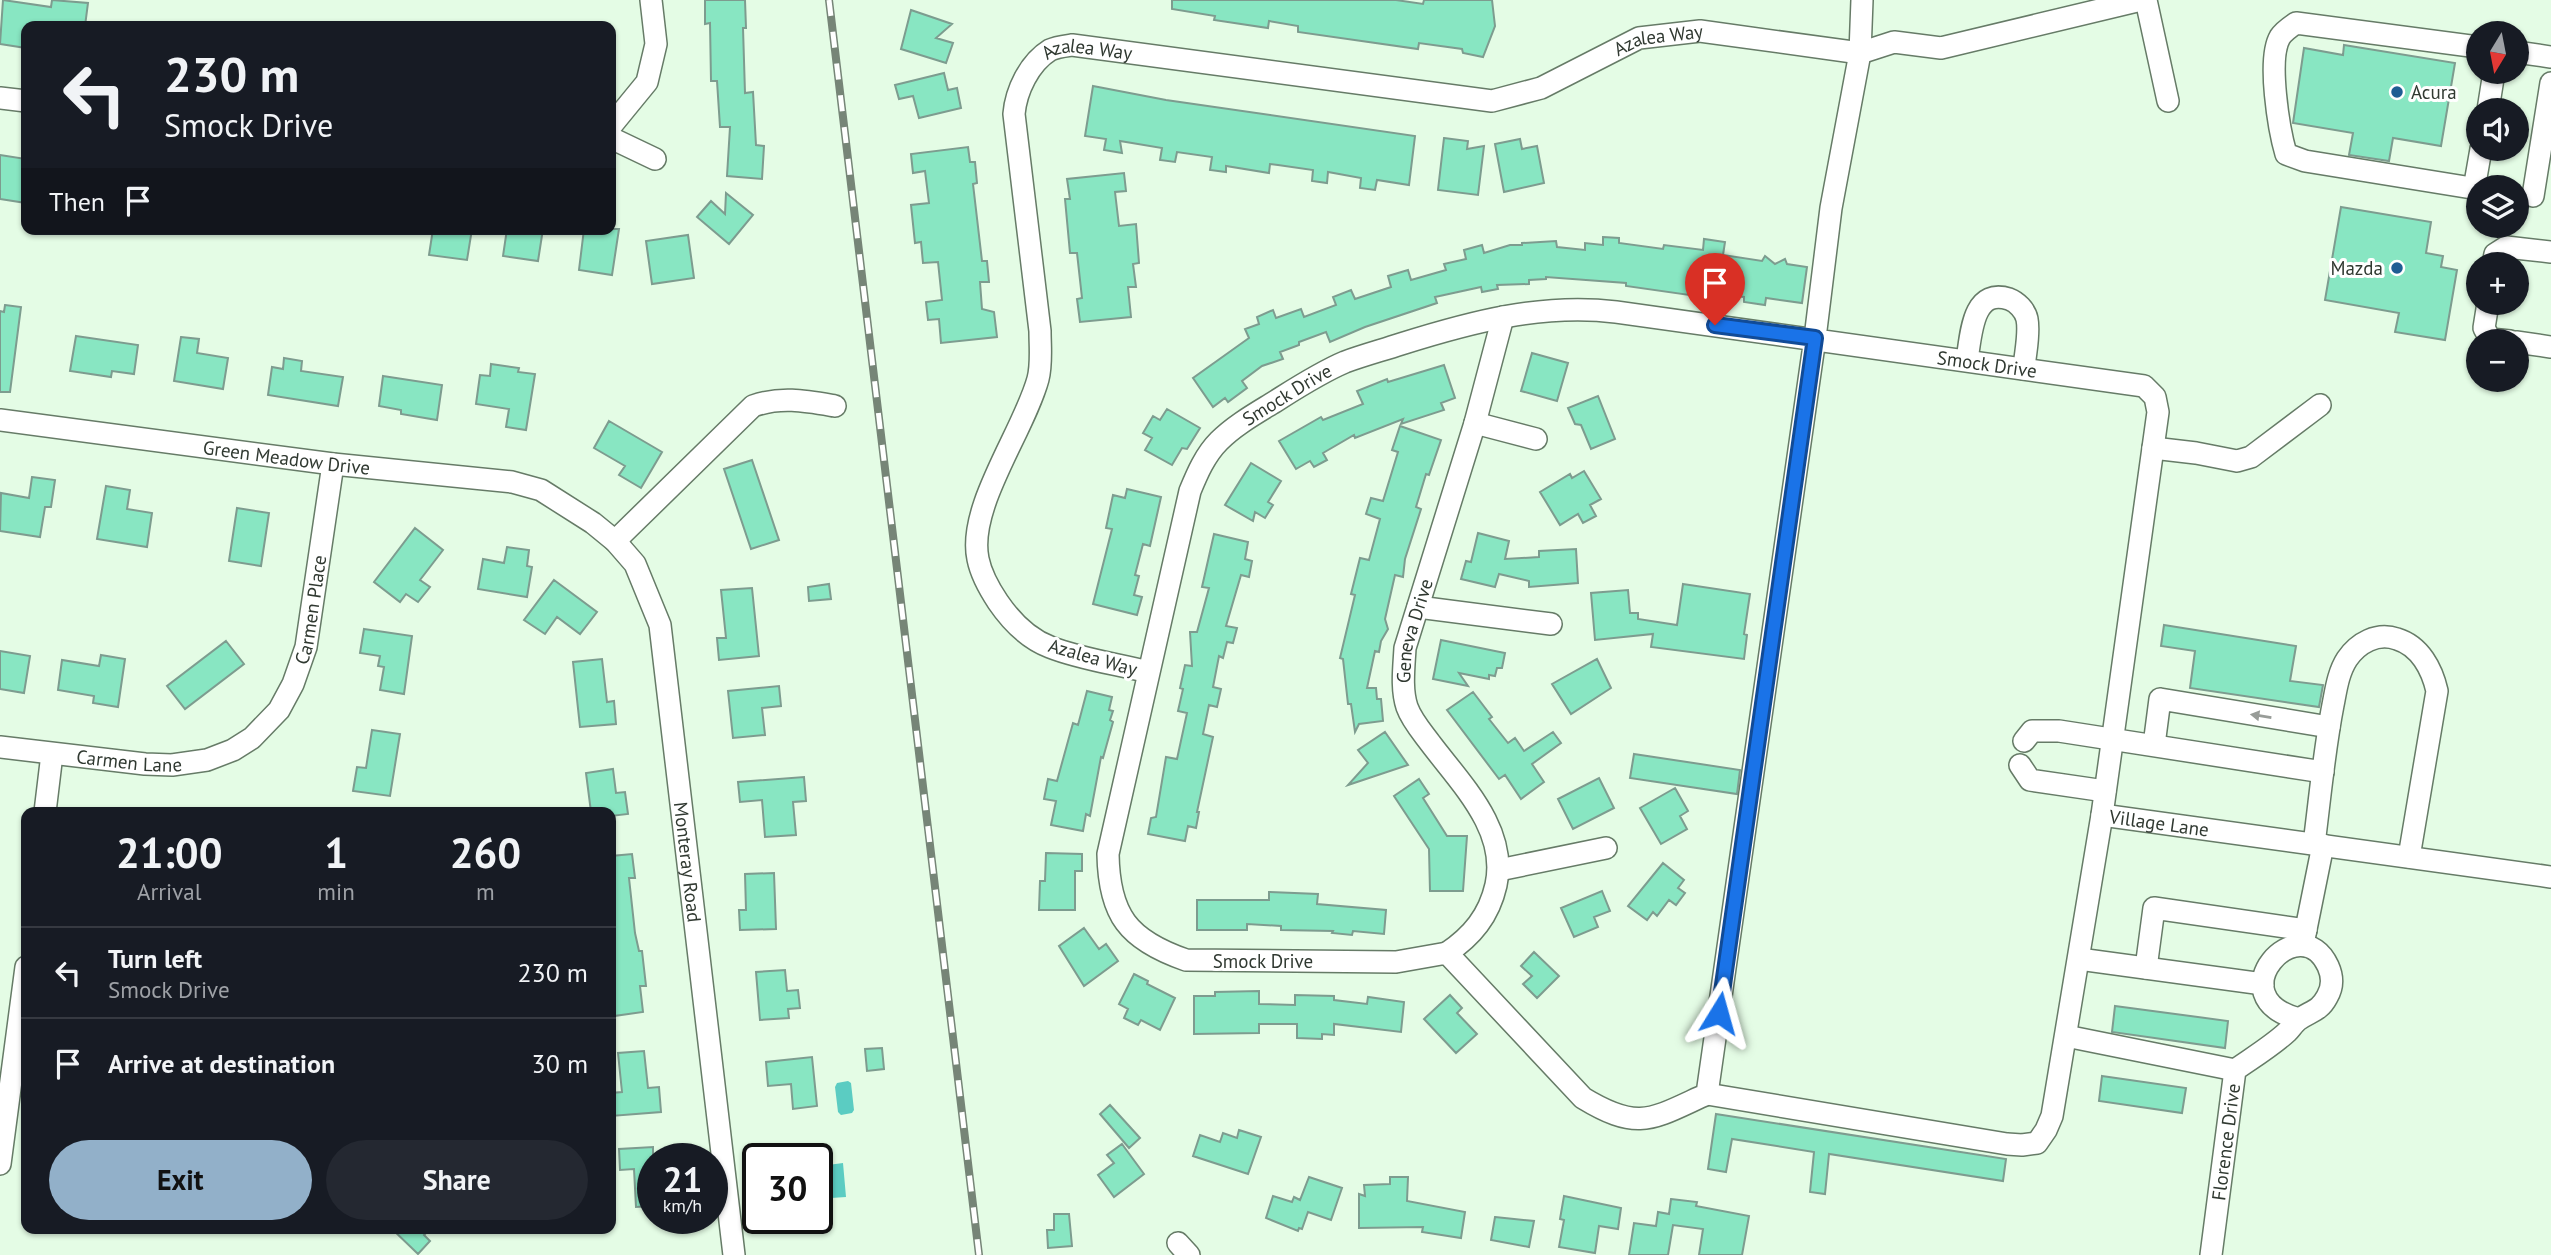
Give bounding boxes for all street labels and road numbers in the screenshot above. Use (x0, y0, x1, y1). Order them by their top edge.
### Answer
street label: Azalea Way (1609, 19, 1704, 61)
street label: Azalea Way (1037, 33, 1134, 65)
street label: Smock Drive (1935, 345, 2038, 383)
street label: Smock Drive (1238, 358, 1336, 431)
street label: Green Meadow Drive (202, 435, 371, 480)
street label: Carmen Place (289, 553, 331, 668)
street label: Geneva Drive (1391, 576, 1438, 683)
street label: Azalea Way (1046, 633, 1140, 681)
street label: Carmen Lane (75, 744, 184, 777)
street label: Monteray Road (669, 801, 707, 924)
street label: Village Lane (2107, 804, 2210, 842)
street label: Smock Drive (1213, 949, 1313, 973)
street label: Florence Drive (2206, 1082, 2245, 1202)

